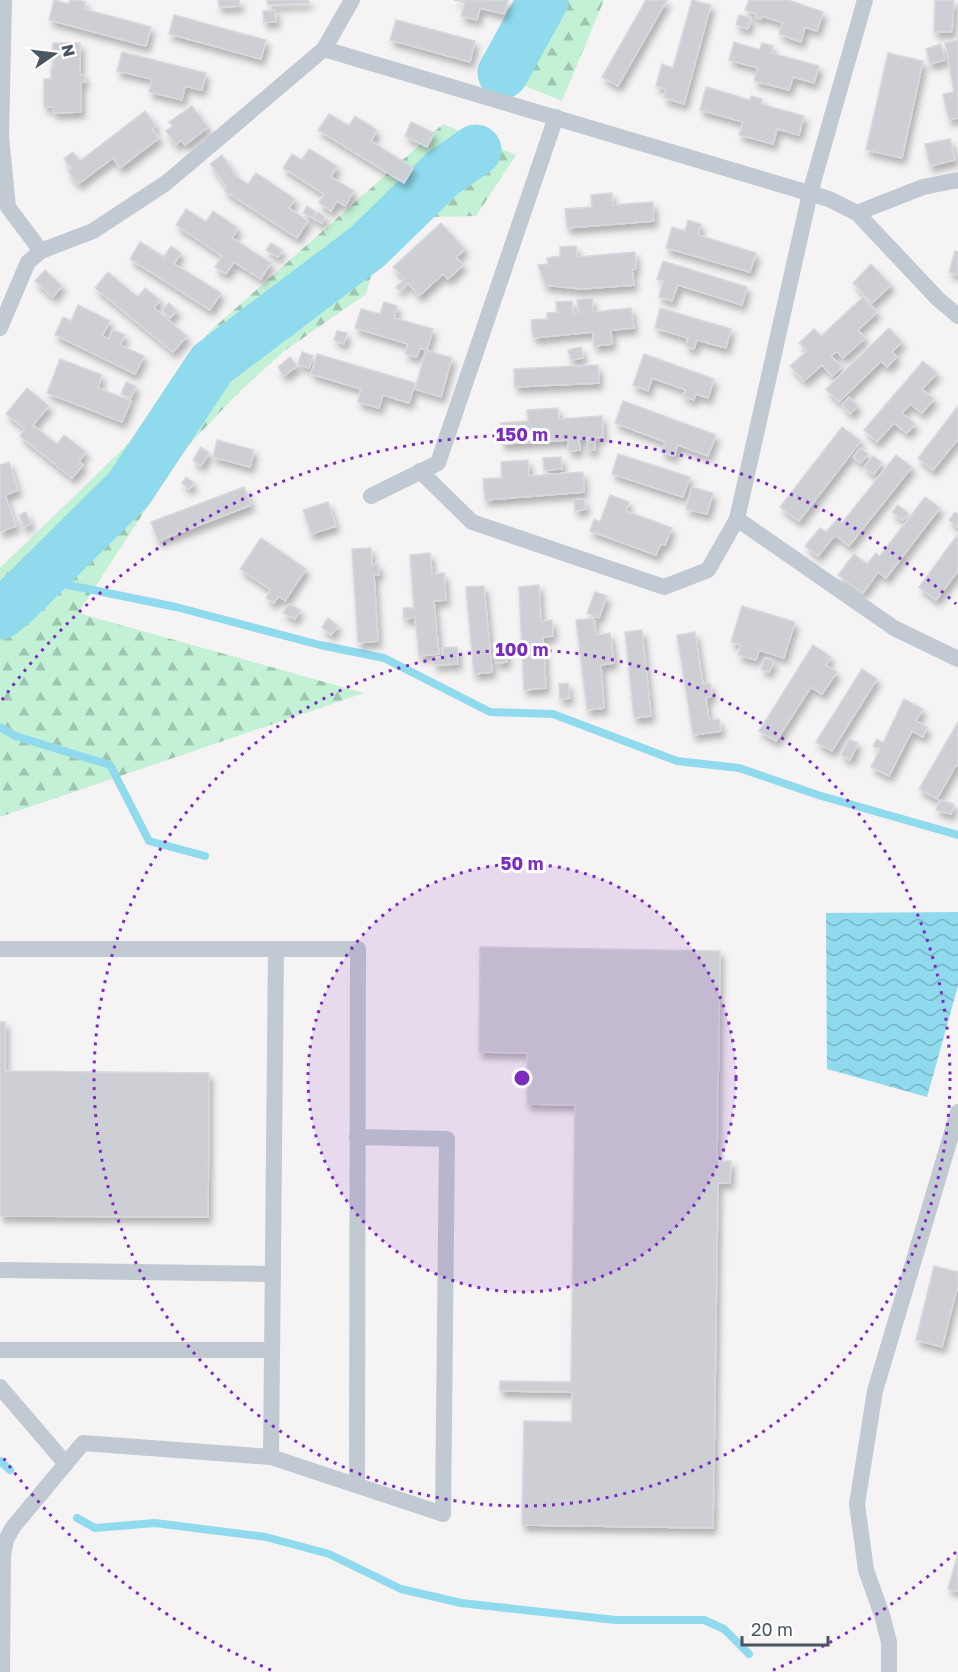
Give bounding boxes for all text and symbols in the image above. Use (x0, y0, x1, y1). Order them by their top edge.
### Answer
north arrow (24, 24, 84, 84)
text: N (57, 42, 80, 59)
text: 150 m (496, 423, 548, 445)
text: 100 m (496, 638, 548, 660)
text: 50 m (501, 852, 543, 874)
centre of rings (512, 1068, 532, 1088)
scale bar (742, 1609, 828, 1647)
text: 20 m (751, 1618, 793, 1640)

